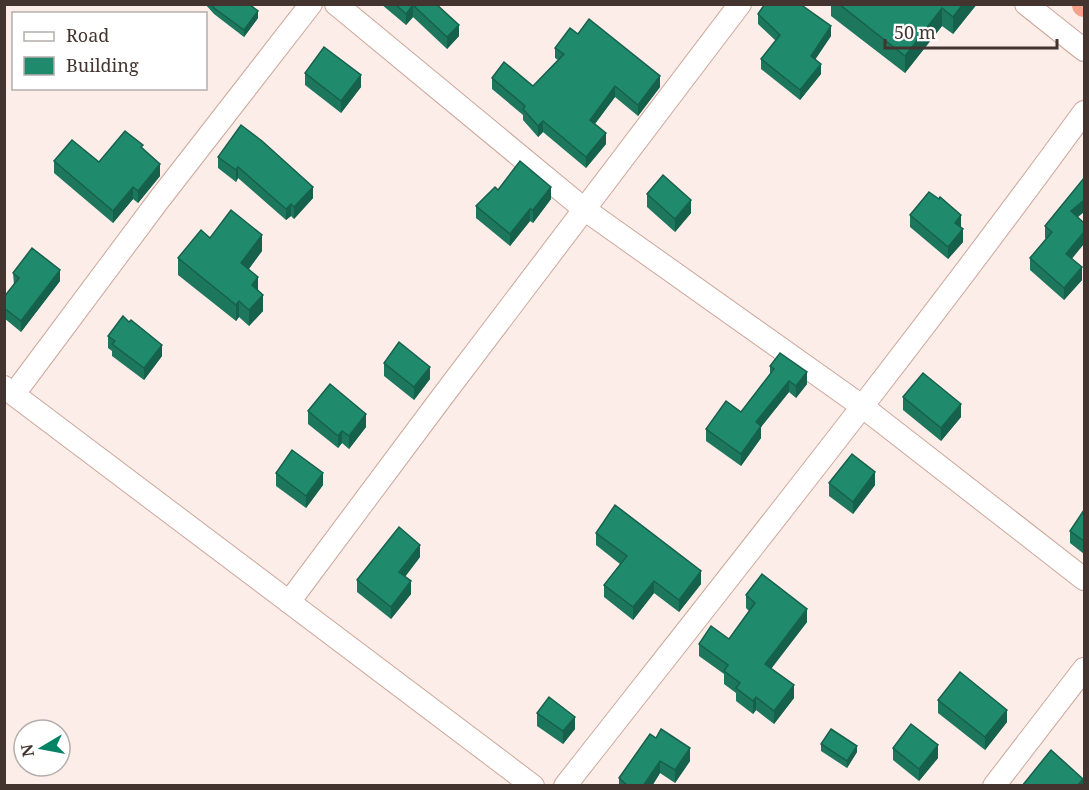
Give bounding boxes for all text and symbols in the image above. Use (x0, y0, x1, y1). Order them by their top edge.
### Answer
legend (12, 12, 207, 90)
scale bar (885, 12, 1058, 50)
text: 50 m (894, 20, 936, 44)
text: Road (66, 23, 109, 47)
text: Building (66, 53, 139, 77)
north arrow (12, 718, 72, 778)
text: N (15, 742, 39, 759)

